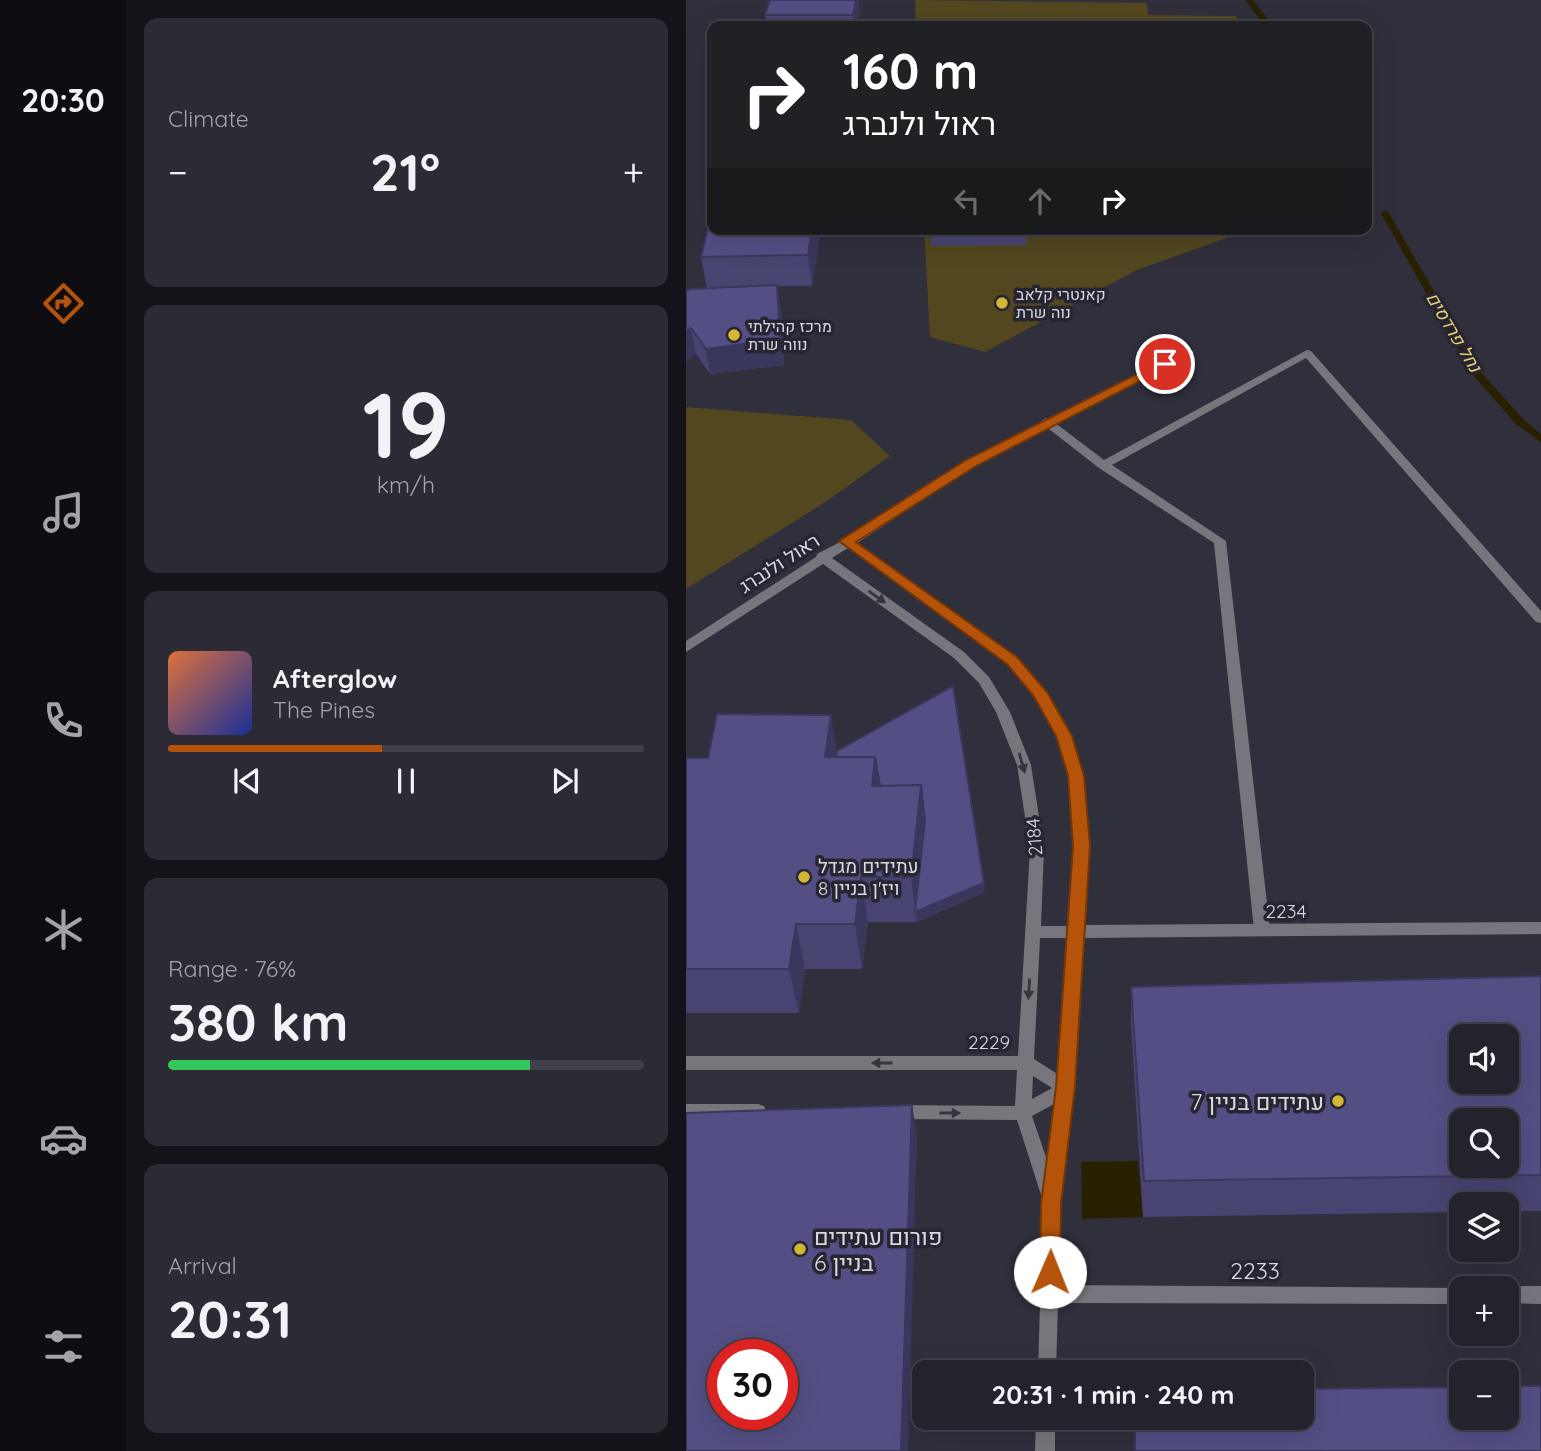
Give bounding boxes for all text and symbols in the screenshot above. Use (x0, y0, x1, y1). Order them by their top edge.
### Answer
text: 160 m (843, 40, 978, 101)
icon: right (728, 49, 819, 140)
text: 20:30 (21, 80, 105, 120)
text: ראול ולנברג (843, 103, 996, 143)
text: Climate (168, 104, 249, 133)
text: 21° (370, 139, 440, 204)
text: − (168, 148, 188, 196)
text: + (623, 148, 644, 196)
icon: left (948, 182, 986, 220)
icon: ahead (1021, 182, 1059, 220)
icon: right (1094, 182, 1132, 220)
icon: directions (39, 279, 88, 328)
place label: קאנטרי קלאב נוה שרת (1016, 284, 1106, 322)
water label: נחל פרדסים (1421, 288, 1488, 378)
marker: קאנטרי קלאב נוה שרת (994, 295, 1010, 311)
place label: מרכז קהילתי נווה שרת (748, 316, 832, 354)
marker: מרכז קהילתי נווה שרת (726, 327, 742, 343)
pin (1135, 334, 1195, 394)
icon: arrive (1146, 345, 1184, 383)
text: 19 (362, 367, 450, 481)
text: km/h (377, 470, 435, 499)
icon: music (39, 488, 88, 537)
street label: ראול ולנברג (734, 528, 824, 598)
one-way arrow (868, 590, 886, 604)
text: Afterglow (273, 662, 397, 695)
text: The Pines (273, 695, 375, 724)
icon: phone (39, 696, 88, 745)
one-way arrow (1018, 753, 1028, 774)
icon: previous (228, 762, 266, 800)
icon: pause (387, 762, 425, 800)
icon: next (546, 762, 584, 800)
street label: 2184 (1020, 817, 1048, 857)
place label: עתידים מגדל ויז'ן בניין 8 (818, 854, 919, 900)
marker: עתידים מגדל ויז'ן בניין 8 (796, 869, 812, 885)
street label: 2234 (1265, 899, 1307, 923)
icon: climate (39, 905, 88, 954)
text: Range · 76% (168, 954, 296, 983)
one-way arrow (1024, 978, 1035, 1000)
text: 380 km (168, 989, 348, 1054)
map controls (1449, 1024, 1519, 1430)
button: sound (1449, 1024, 1519, 1094)
street label: 2229 (968, 1030, 1010, 1054)
one-way arrow (871, 1057, 893, 1069)
place label: עתידים בניין 7 (1191, 1087, 1324, 1116)
marker: עתידים בניין 7 (1330, 1093, 1346, 1109)
one-way arrow (939, 1107, 961, 1119)
button: search (1449, 1108, 1519, 1178)
icon: car (39, 1114, 88, 1163)
button: layers (1449, 1192, 1519, 1262)
place label: פורום עתידים בניין 6 (814, 1222, 942, 1277)
position arrow (1013, 1235, 1087, 1309)
marker: פורום עתידים בניין 6 (792, 1241, 808, 1257)
text: Arrival (168, 1251, 237, 1280)
street label: 2233 (1230, 1256, 1280, 1285)
button: + (1449, 1276, 1519, 1346)
text: 20:31 (168, 1286, 292, 1351)
icon: filters (39, 1322, 88, 1371)
speed limit sign: 30 (707, 1339, 798, 1430)
button: − (1449, 1360, 1519, 1430)
text: 20:31 · 1 min · 240 m (992, 1378, 1234, 1411)

